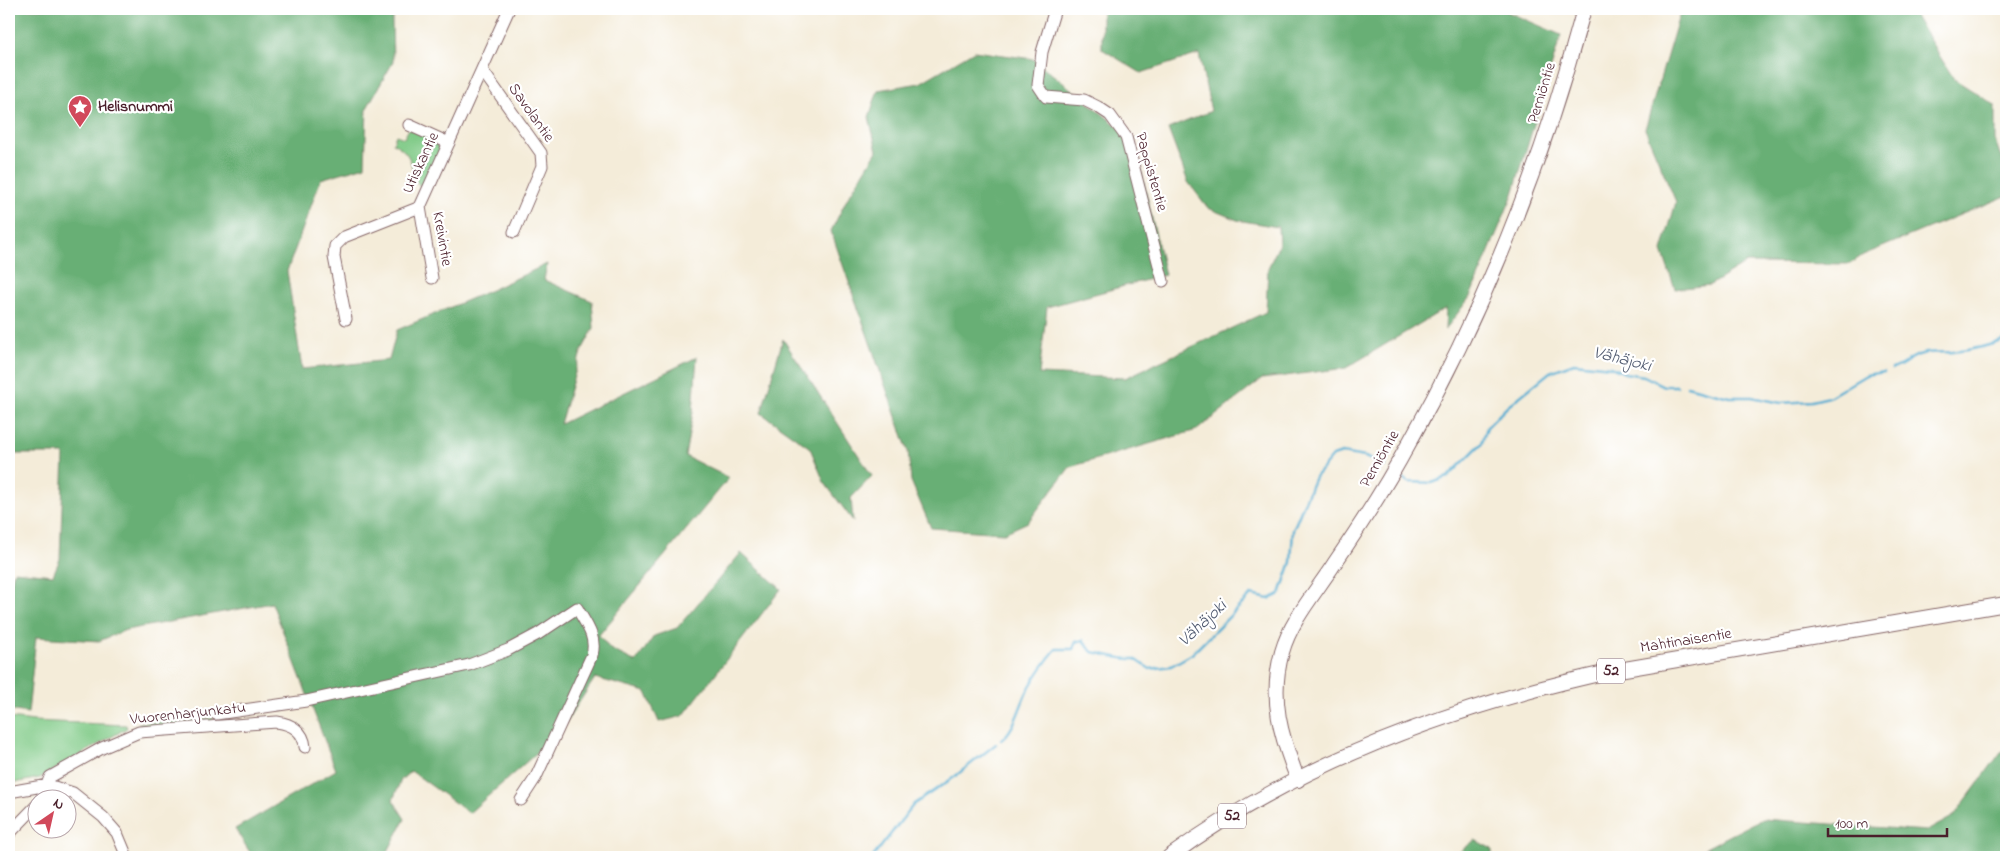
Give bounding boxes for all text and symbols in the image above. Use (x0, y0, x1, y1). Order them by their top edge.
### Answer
street label: Perniöntie (1521, 59, 1563, 127)
street label: Savolantie (502, 78, 561, 148)
place icon: Helisnummi (67, 94, 93, 128)
place label: Helisnummi (98, 95, 173, 119)
street label: Utiskantie (396, 128, 446, 198)
street label: Pappistentie (1128, 130, 1174, 215)
street label: Kreivintie (425, 210, 459, 269)
water label: Vähäjoki (1590, 340, 1655, 380)
street label: Perniöntie (1354, 425, 1407, 492)
water label: Vähäjoki (1173, 593, 1235, 654)
street label: Mahtinaisentie (1639, 622, 1734, 660)
road number: 52 (1597, 658, 1625, 684)
street label: Vuorenharjunkatu (128, 696, 247, 732)
north arrow (28, 788, 78, 838)
text: N (49, 793, 68, 816)
road number: 52 (1218, 804, 1246, 828)
scale bar (1828, 806, 1946, 838)
text: 100 m (1835, 813, 1868, 835)

